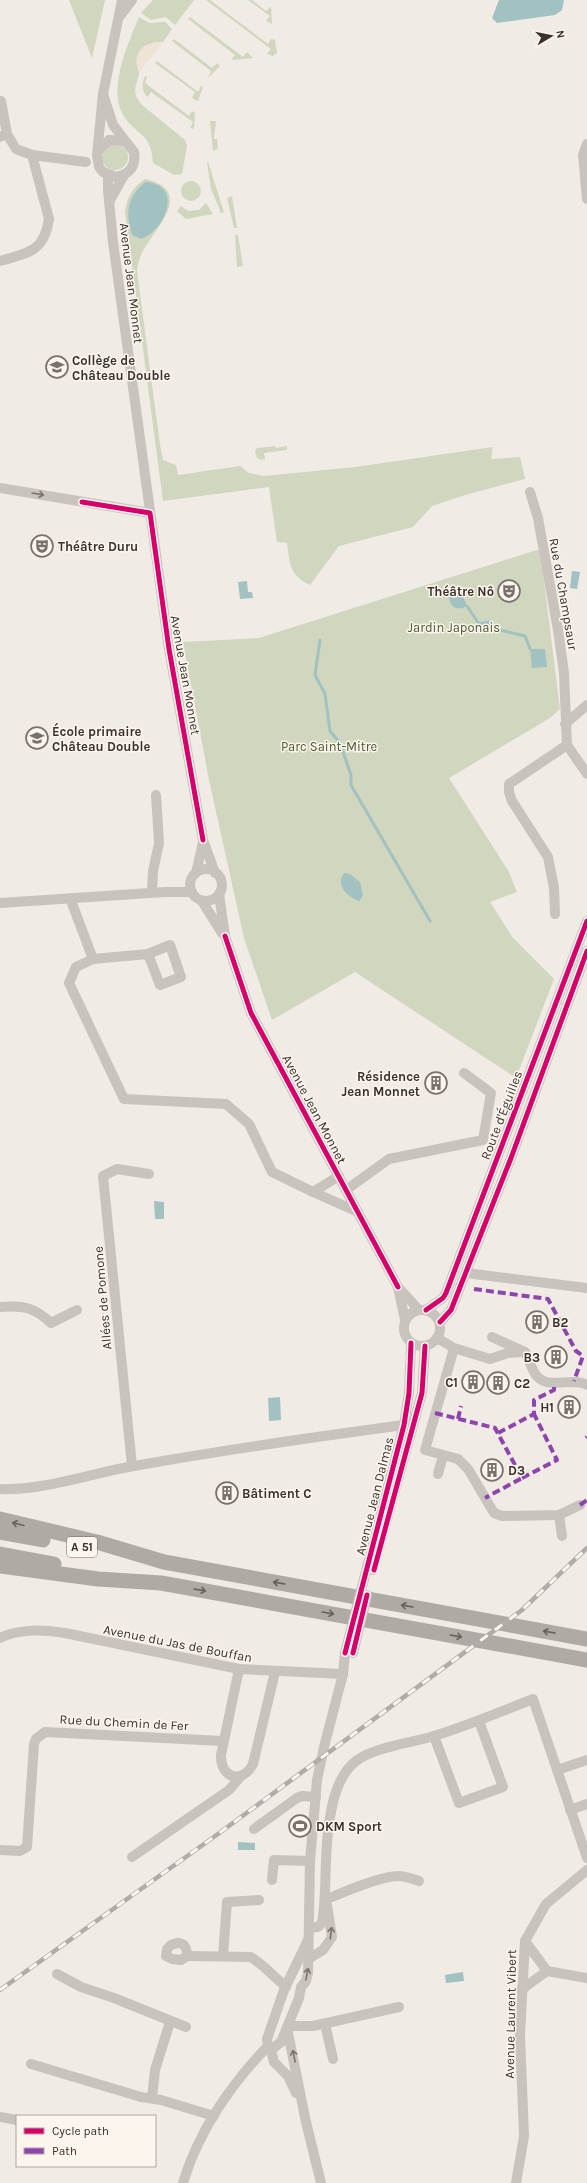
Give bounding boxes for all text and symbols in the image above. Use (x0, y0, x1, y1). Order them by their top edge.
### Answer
north arrow (531, 16, 571, 56)
text: N (553, 29, 567, 39)
street label: Avenue Jean Monnet (117, 222, 146, 344)
place label: Collège de Château Double (72, 353, 170, 383)
school or university icon: Collège de Château Double (44, 354, 70, 380)
one-way arrow (32, 490, 45, 498)
theatre icon: Théâtre Duru (29, 533, 55, 559)
street label: Rue du Champsaur (546, 537, 581, 652)
place label: Théâtre Duru (58, 539, 138, 554)
theatre icon: Théâtre Nô (496, 578, 522, 604)
place label: Théâtre Nô (427, 584, 494, 599)
street label: Avenue Jean Monnet (168, 614, 203, 736)
park label: Jardin Japonais (408, 620, 500, 635)
place label: École primaire Château Double (52, 722, 150, 754)
school or university icon: École primaire Château Double (24, 725, 50, 751)
park label: Parc Saint-Mitre (281, 739, 377, 754)
street label: Avenue Jean Monnet (279, 1052, 350, 1166)
street label: Route d'Éguilles (476, 1068, 525, 1162)
place label: Résidence Jean Monnet (341, 1069, 420, 1099)
building icon: Résidence Jean Monnet (423, 1070, 449, 1096)
street label: Allées de Pomone (90, 1245, 114, 1350)
building icon: B2 (524, 1309, 550, 1335)
place label: B2 (552, 1315, 568, 1330)
building icon: B3 (543, 1344, 569, 1370)
place label: B3 (523, 1350, 540, 1365)
building icon: C1 (460, 1369, 486, 1395)
building icon: C2 (485, 1370, 511, 1396)
place label: C1 (445, 1375, 458, 1390)
place label: C2 (514, 1376, 530, 1391)
building icon: H1 (556, 1394, 582, 1420)
place label: H1 (540, 1400, 554, 1415)
street label: Avenue Jean Dalmas (353, 1435, 396, 1557)
building icon: D3 (479, 1457, 505, 1483)
place label: D3 (508, 1463, 525, 1478)
building icon: Bâtiment C (214, 1480, 240, 1506)
place label: Bâtiment C (242, 1486, 311, 1501)
one-way arrow (11, 1520, 24, 1528)
road number: A 51 (67, 1537, 97, 1557)
one-way arrow (273, 1579, 286, 1587)
one-way arrow (193, 1586, 206, 1594)
one-way arrow (401, 1602, 414, 1610)
one-way arrow (321, 1609, 334, 1617)
street label: Avenue du Jas de Bouffan (102, 1622, 254, 1665)
one-way arrow (543, 1628, 556, 1636)
one-way arrow (449, 1633, 462, 1641)
street label: Rue du Chemin de Fer (59, 1712, 189, 1733)
sports icon: DKM Sport (287, 1813, 313, 1839)
place label: DKM Sport (316, 1819, 382, 1834)
one-way arrow (327, 1927, 334, 1940)
street label: Avenue Laurent Vibert (502, 1949, 519, 2079)
one-way arrow (304, 1967, 312, 1980)
one-way arrow (289, 2050, 297, 2063)
legend (16, 2115, 156, 2167)
text: Cycle path (52, 2124, 109, 2138)
text: Path (52, 2144, 77, 2158)

